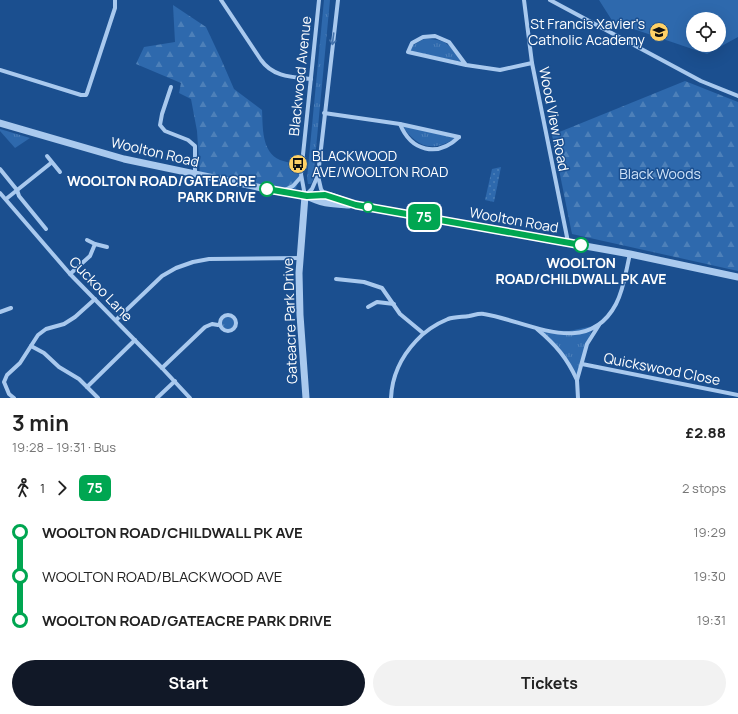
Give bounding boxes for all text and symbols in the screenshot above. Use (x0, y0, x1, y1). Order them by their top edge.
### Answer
map controls (686, 12, 726, 52)
button: locate (686, 12, 726, 52)
place label: St Francis Xavier's Catholic Academy (528, 14, 646, 49)
street label: Blackwood Avenue (284, 15, 315, 137)
school or university icon: St Francis Xavier's Catholic Academy (648, 21, 670, 43)
one-way arrow (330, 32, 337, 45)
street label: Wood View Road (535, 65, 574, 173)
street label: Woolton Road (109, 132, 201, 171)
place label: BLACKWOOD AVE/WOOLTON ROAD (312, 146, 448, 181)
bus stop icon: BLACKWOOD AVE/WOOLTON ROAD (287, 153, 309, 175)
park label: Black Woods (619, 164, 701, 183)
place label: WOOLTON ROAD/GATEACRE PARK DRIVE (67, 171, 256, 206)
marker: WOOLTON ROAD/GATEACRE PARK DRIVE (259, 181, 275, 197)
unlabelled marker (362, 201, 374, 213)
street label: Woolton Road (468, 202, 560, 237)
line badge: 75 (406, 204, 442, 230)
text: 75 (416, 207, 432, 226)
marker: WOOLTON ROAD/CHILDWALL PK AVE (573, 237, 589, 253)
street label: Cuckoo Lane (65, 252, 137, 325)
place label: WOOLTON ROAD/CHILDWALL PK AVE (495, 253, 667, 288)
street label: Gateacre Park Drive (278, 258, 301, 384)
street label: Quickswood Close (602, 348, 722, 389)
text: 3 min (12, 408, 69, 438)
text: £2.88 (686, 422, 726, 443)
text: 19:28 – 19:31 · Bus (12, 438, 116, 456)
icon: walk (12, 477, 34, 499)
icon: forward (51, 477, 73, 499)
text: 75 (87, 478, 103, 497)
text: 1 (40, 479, 45, 497)
text: 2 stops (682, 479, 726, 497)
text: WOOLTON ROAD/CHILDWALL PK AVE (42, 522, 303, 543)
text: 19:29 (693, 523, 726, 541)
text: WOOLTON ROAD/BLACKWOOD AVE (42, 566, 282, 587)
text: 19:30 (694, 567, 726, 585)
text: WOOLTON ROAD/GATEACRE PARK DRIVE (42, 610, 332, 631)
text: 19:31 (697, 611, 726, 629)
button: Start (12, 660, 365, 706)
button: Tickets (373, 660, 726, 706)

